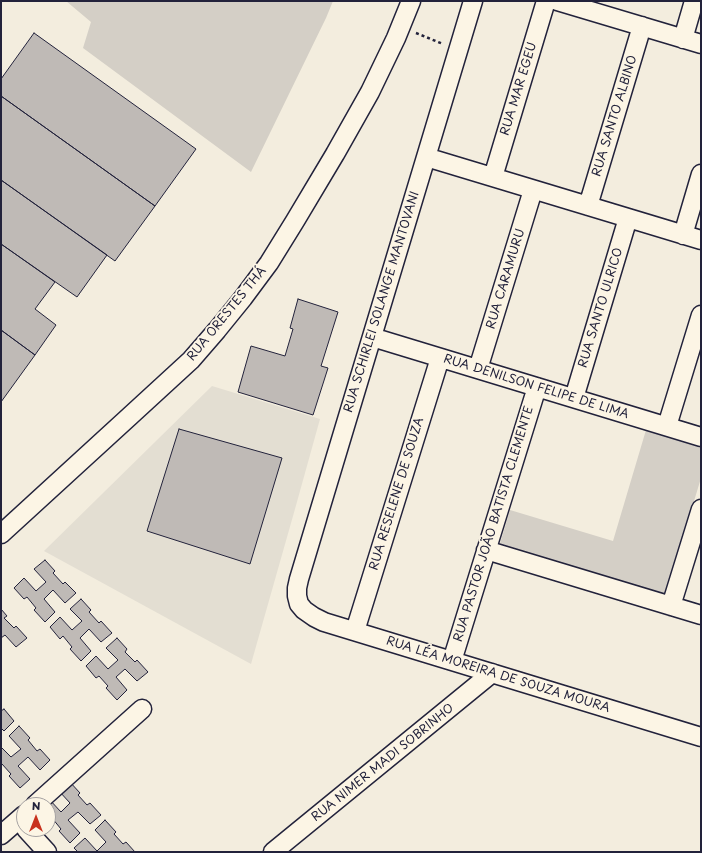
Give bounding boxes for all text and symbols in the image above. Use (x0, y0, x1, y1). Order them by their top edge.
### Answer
street label: RUA MAR EGEU (498, 41, 540, 137)
street label: RUA SANTO ALBINO (590, 54, 640, 178)
street label: RUA SCHIRLEI SOLANGE MANTOVANI (341, 190, 423, 414)
street label: RUA CARAMURU (484, 227, 528, 331)
street label: RUA SANTO ULRICO (576, 246, 626, 370)
street label: RUA ORESTES THÁ (185, 264, 269, 364)
street label: RUA DENILSON FELIPE DE LIMA (442, 352, 630, 422)
street label: RUA PASTOR JOÃO BATISTA CLEMENTE (451, 404, 537, 644)
street label: RUA RESELENE DE SOUZA (367, 416, 427, 572)
street label: RUA LÉA MOREIRA DE SOUZA MOURA (384, 634, 612, 716)
street label: RUA NIMER MADI SOBRINHO (309, 701, 457, 825)
north arrow (16, 797, 56, 837)
text: N (32, 797, 40, 814)

